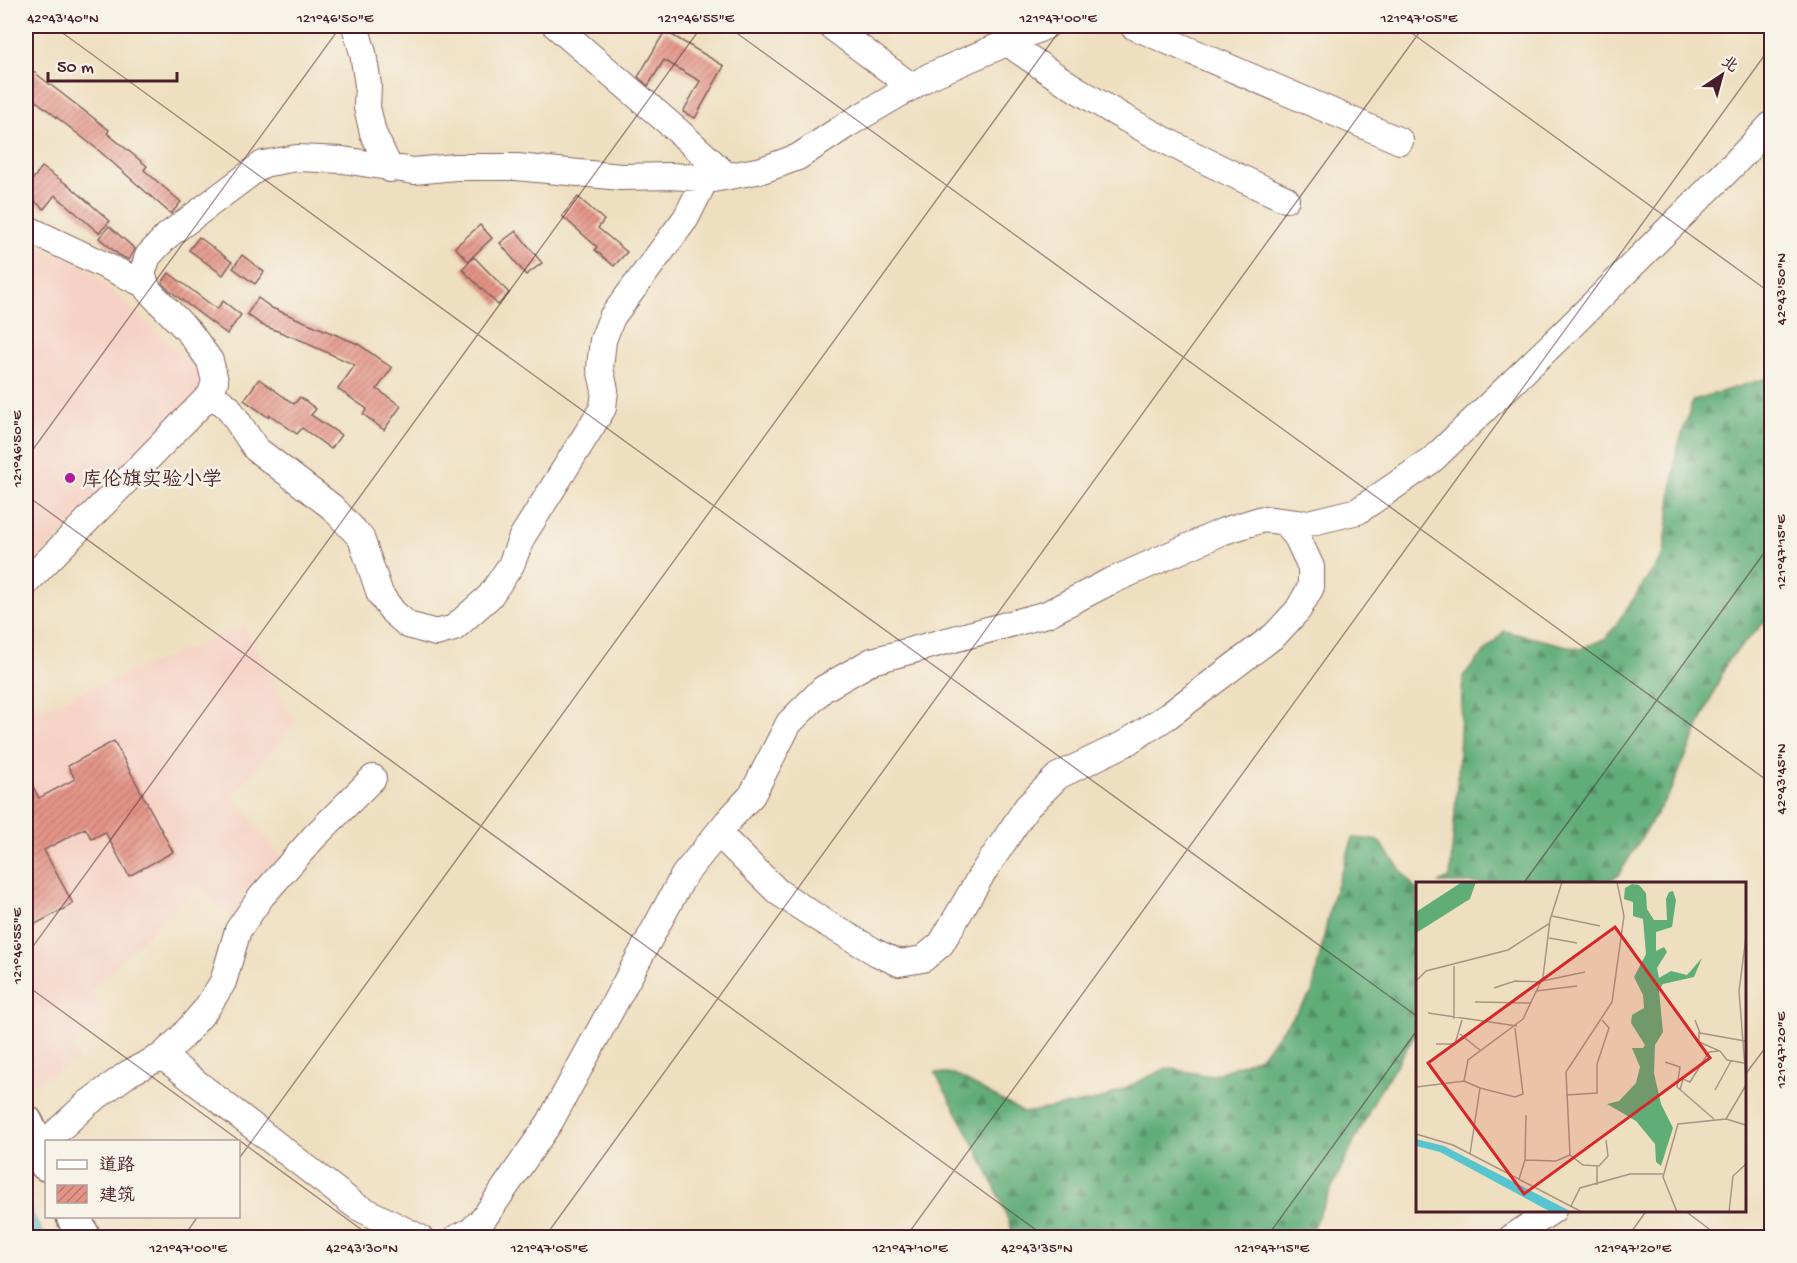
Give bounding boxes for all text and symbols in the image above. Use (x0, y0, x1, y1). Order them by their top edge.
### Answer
text: 42°43'40"N (27, 10, 99, 28)
text: 121°46'50"E (296, 10, 374, 28)
text: 121°46'55"E (657, 10, 735, 28)
text: 121°47'00"E (1018, 10, 1097, 28)
text: 121°47'05"E (1380, 10, 1458, 28)
scale bar (48, 45, 177, 83)
north arrow (1692, 45, 1752, 105)
text: 北 (1717, 52, 1741, 78)
text: 50 m (57, 58, 94, 79)
text: 42°43'50"N (1773, 253, 1791, 325)
text: 121°46'50"E (9, 410, 27, 488)
place label: 库伦旗实验小学 (82, 468, 222, 493)
marker: 库伦旗实验小学 (63, 471, 77, 485)
text: 121°47'15"E (1773, 514, 1791, 590)
text: 42°43'45"N (1773, 743, 1791, 814)
inset map (1416, 882, 1746, 1212)
text: 121°46'55"E (9, 907, 27, 985)
text: 121°47'20"E (1773, 1011, 1791, 1089)
legend (45, 1140, 240, 1218)
text: 道路 (99, 1155, 135, 1177)
text: 建筑 (99, 1185, 135, 1207)
text: 121°47'00"E (148, 1240, 227, 1258)
text: 42°43'30"N (326, 1240, 398, 1258)
text: 121°47'05"E (510, 1240, 588, 1258)
text: 121°47'10"E (871, 1240, 948, 1258)
text: 42°43'35"N (1001, 1240, 1073, 1258)
text: 121°47'15"E (1234, 1240, 1310, 1258)
text: 121°47'20"E (1594, 1240, 1672, 1258)

